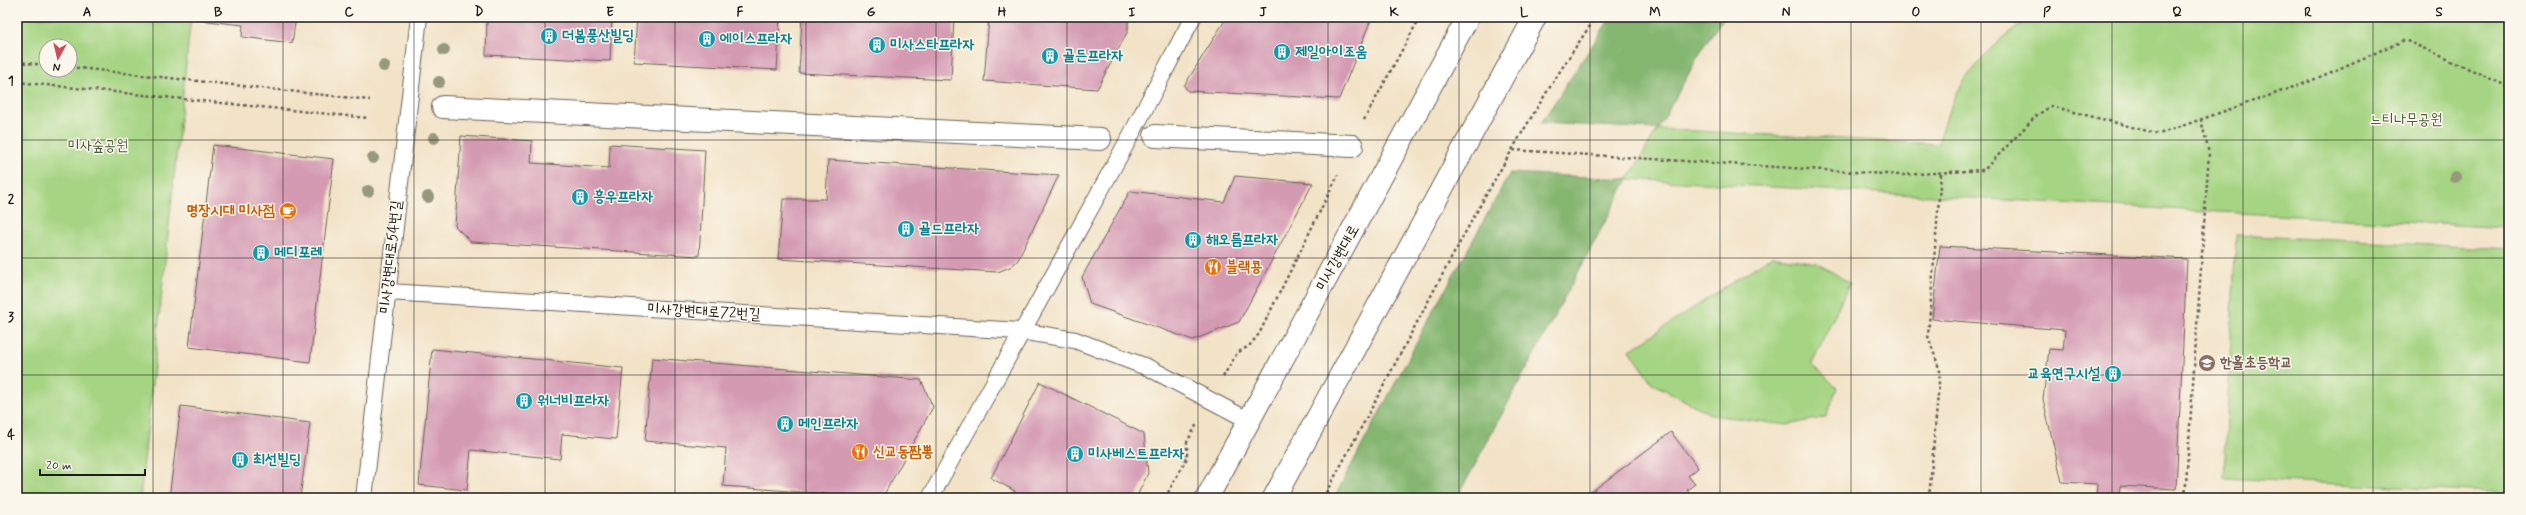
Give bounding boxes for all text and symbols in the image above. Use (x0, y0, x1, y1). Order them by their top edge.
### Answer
text: A (83, 4, 91, 21)
text: B (214, 4, 223, 21)
text: C (344, 4, 354, 21)
text: D (475, 4, 484, 21)
text: E (606, 4, 614, 21)
text: F (737, 4, 744, 21)
text: G (867, 4, 876, 21)
text: H (998, 4, 1007, 21)
text: I (1129, 4, 1136, 21)
text: J (1259, 4, 1267, 21)
text: K (1389, 4, 1399, 21)
text: L (1520, 4, 1529, 21)
text: M (1649, 4, 1661, 21)
text: N (1782, 4, 1791, 21)
text: O (1912, 4, 1921, 21)
text: P (2043, 4, 2051, 21)
text: Q (2172, 4, 2182, 21)
text: R (2304, 4, 2312, 21)
text: S (2435, 4, 2443, 21)
building icon: 더봄풍산빌딩 (539, 26, 559, 46)
place label: 더봄풍산빌딩 (562, 26, 634, 46)
building icon: 에이스프라자 (697, 29, 717, 49)
place label: 에이스프라자 (719, 29, 792, 49)
building icon: 미사스타프라자 (867, 35, 887, 55)
place label: 미사스타프라자 (890, 35, 975, 55)
north arrow (38, 38, 78, 78)
building icon: 제일아이조움 (1272, 42, 1292, 62)
place label: 제일아이조움 (1295, 42, 1367, 62)
building icon: 골든프라자 (1040, 46, 1060, 66)
place label: 골든프라자 (1063, 46, 1123, 66)
text: N (52, 59, 61, 74)
text: 1 (8, 73, 14, 90)
park label: 느티나무공원 (2370, 110, 2442, 130)
park label: 미사숲공원 (68, 136, 128, 156)
building icon: 흥우프라자 (570, 187, 590, 207)
place label: 흥우프라자 (593, 187, 653, 207)
text: 2 (8, 191, 15, 208)
street label: 미사강변대로54번길 (375, 199, 407, 315)
place label: 명장시대 미사점 (186, 201, 275, 221)
cafe icon: 명장시대 미사점 (278, 201, 298, 221)
building icon: 골드프라자 (896, 219, 916, 239)
place label: 골드프라자 (919, 219, 979, 239)
street label: 미사강변대로 (1312, 221, 1364, 295)
building icon: 해오름프라자 (1183, 230, 1203, 250)
place label: 해오름프라자 (1206, 230, 1278, 250)
building icon: 메디포레 (251, 243, 271, 263)
place label: 메디포레 (274, 243, 322, 263)
restaurant icon: 블랙콩 (1203, 257, 1223, 277)
place label: 블랙콩 (1226, 257, 1262, 277)
street label: 미사강변대로72번길 (647, 299, 761, 325)
text: 3 (8, 309, 14, 326)
school or university icon: 한홀초등학교 (2197, 353, 2217, 373)
place label: 한홀초등학교 (2219, 353, 2292, 373)
place label: 교육연구시설 (2028, 364, 2101, 384)
building icon: 교육연구시설 (2103, 364, 2123, 384)
building icon: 워너비프라자 (514, 391, 534, 411)
place label: 워너비프라자 (537, 391, 609, 411)
building icon: 메인프라자 (775, 414, 795, 434)
place label: 메인프라자 (798, 414, 858, 434)
text: 4 (7, 427, 15, 444)
restaurant icon: 신교동짬뽕 (850, 442, 870, 462)
place label: 신교동짬뽕 (873, 442, 933, 462)
building icon: 미사베스트프라자 (1065, 444, 1085, 464)
place label: 미사베스트프라자 (1088, 444, 1185, 464)
building icon: 최선빌딩 (230, 450, 250, 470)
place label: 최선빌딩 (253, 450, 301, 470)
scale bar (40, 451, 145, 477)
text: 20 m (46, 458, 72, 474)

